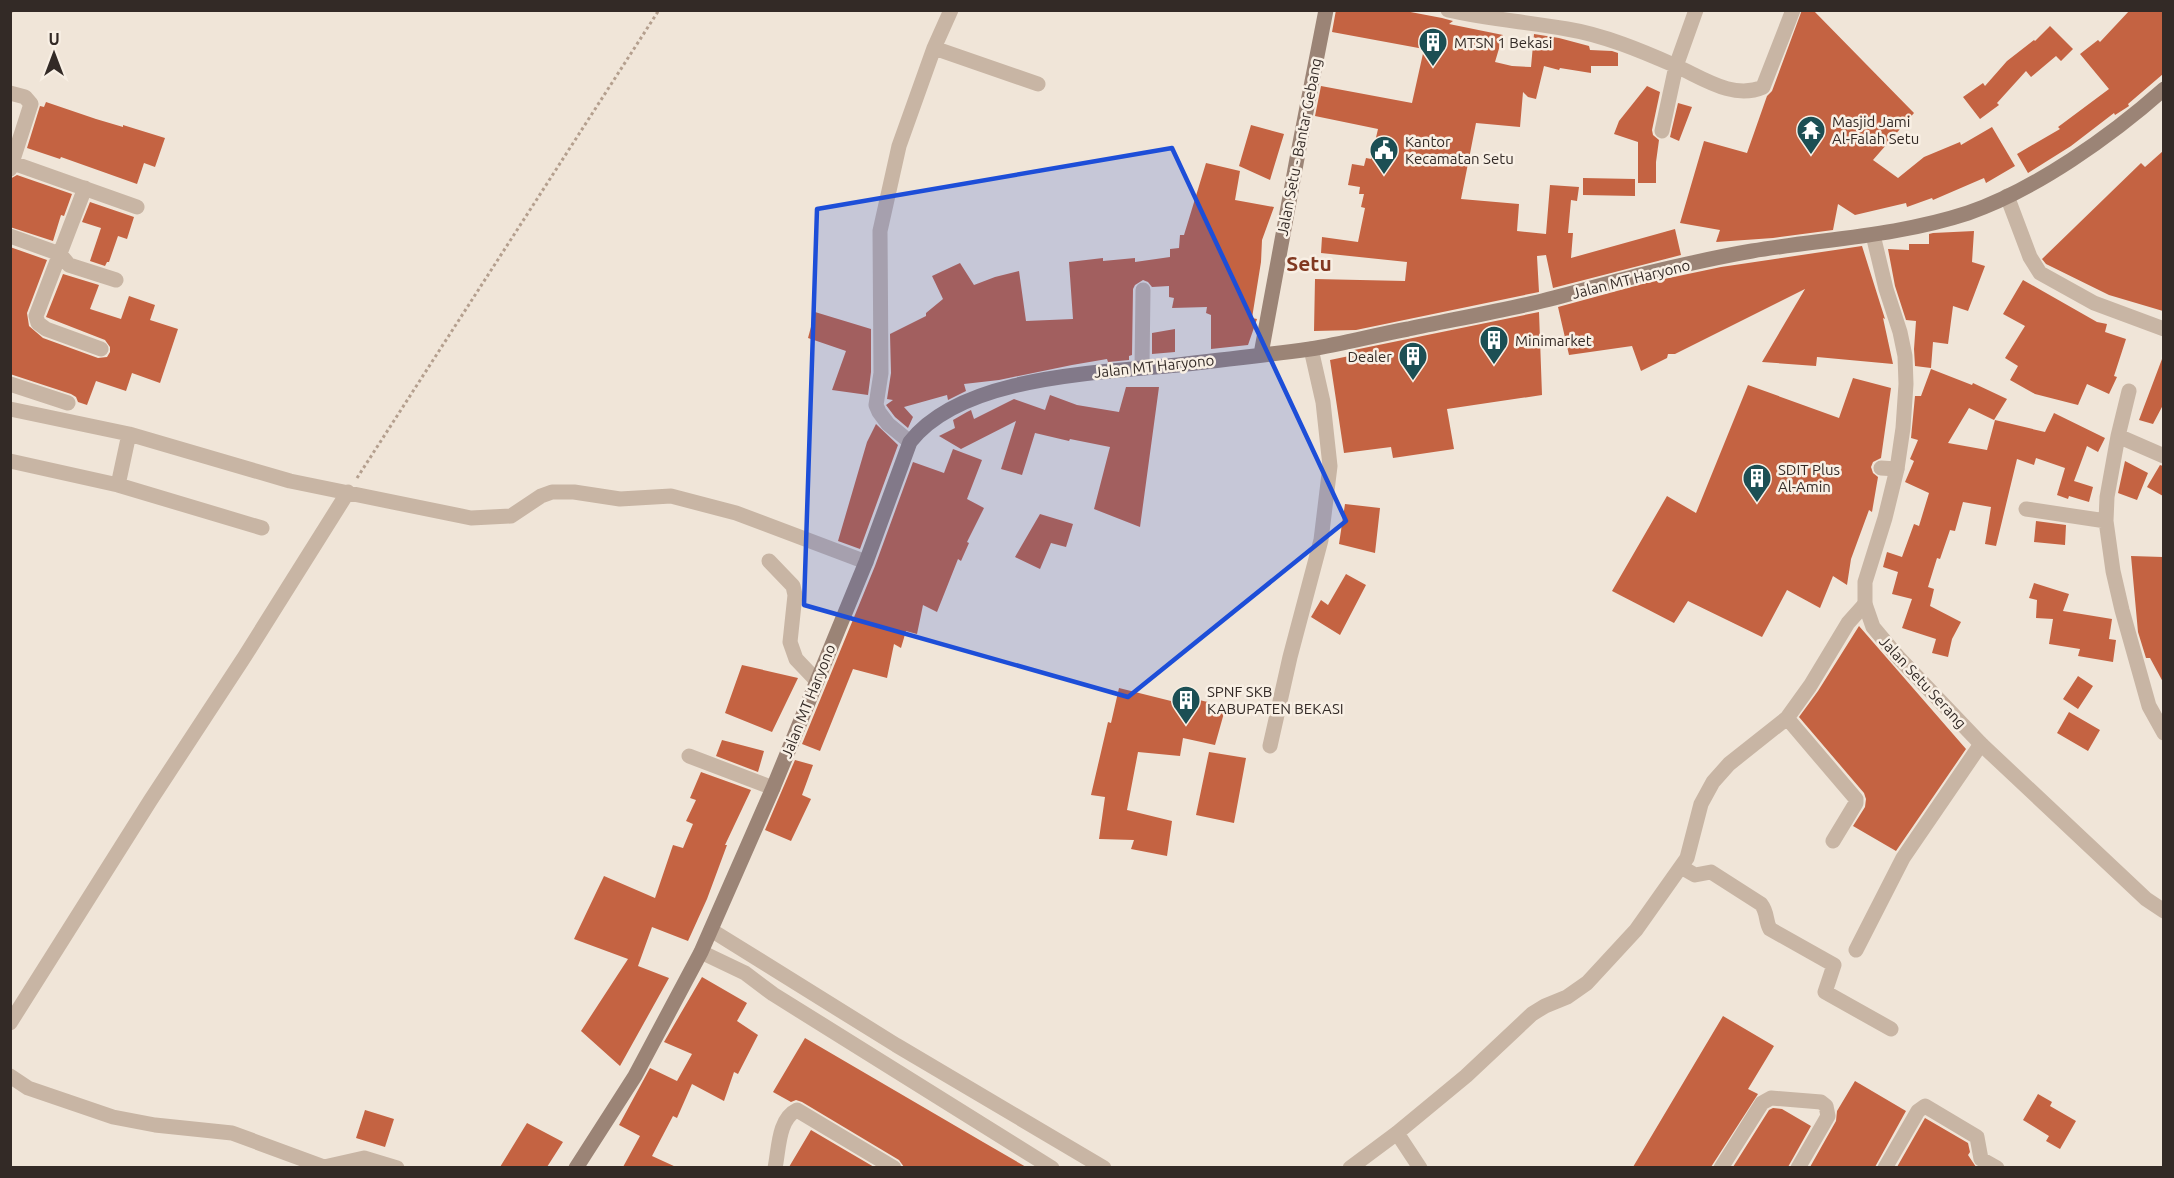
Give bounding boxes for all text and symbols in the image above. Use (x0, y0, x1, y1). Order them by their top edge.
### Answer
north arrow (24, 24, 84, 84)
building icon: MTSN 1 Bekasi (1417, 26, 1449, 68)
text: U (48, 30, 60, 48)
place label: MTSN 1 Bekasi (1454, 34, 1553, 51)
street label: Jalan Setu - Bantar Gebang (1273, 57, 1325, 237)
place label: Masjid Jami Al-Falah Setu (1832, 113, 1919, 147)
temple icon: Masjid Jami Al-Falah Setu (1795, 114, 1827, 156)
place label: Kantor Kecamatan Setu (1405, 133, 1514, 167)
public building icon: Kantor Kecamatan Setu (1368, 134, 1400, 176)
district label: Setu (1286, 251, 1332, 275)
street label: Jalan MT Haryono (1570, 256, 1692, 302)
building icon: Minimarket (1478, 324, 1510, 366)
place label: Minimarket (1515, 332, 1592, 349)
building icon: Dealer (1397, 340, 1429, 382)
place label: Dealer (1348, 348, 1392, 365)
street label: Jalan MT Haryono (1093, 351, 1215, 381)
place label: SDIT Plus Al-Amin (1778, 461, 1840, 495)
building icon: SDIT Plus Al-Amin (1741, 462, 1773, 504)
street label: Jalan Setu Serang (1876, 632, 1970, 732)
street label: Jalan MT Haryono (777, 642, 839, 760)
place label: SPNF SKB KABUPATEN BEKASI (1207, 683, 1344, 717)
building icon: SPNF SKB KABUPATEN BEKASI (1170, 684, 1202, 726)

